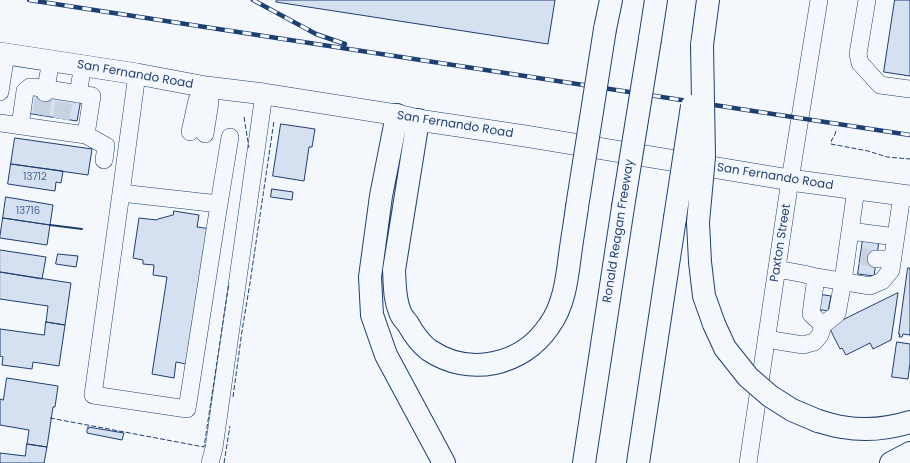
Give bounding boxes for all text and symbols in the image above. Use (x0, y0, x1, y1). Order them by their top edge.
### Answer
street label: San Fernando Road (76, 58, 194, 92)
street label: San Fernando Road (396, 109, 514, 141)
street label: Ronald Reagan Freeway (601, 158, 637, 304)
street label: San Fernando Road (716, 161, 834, 193)
house number: 13712 (23, 171, 47, 183)
street label: Paxton Street (768, 203, 794, 283)
house number: 13716 (16, 205, 40, 217)

